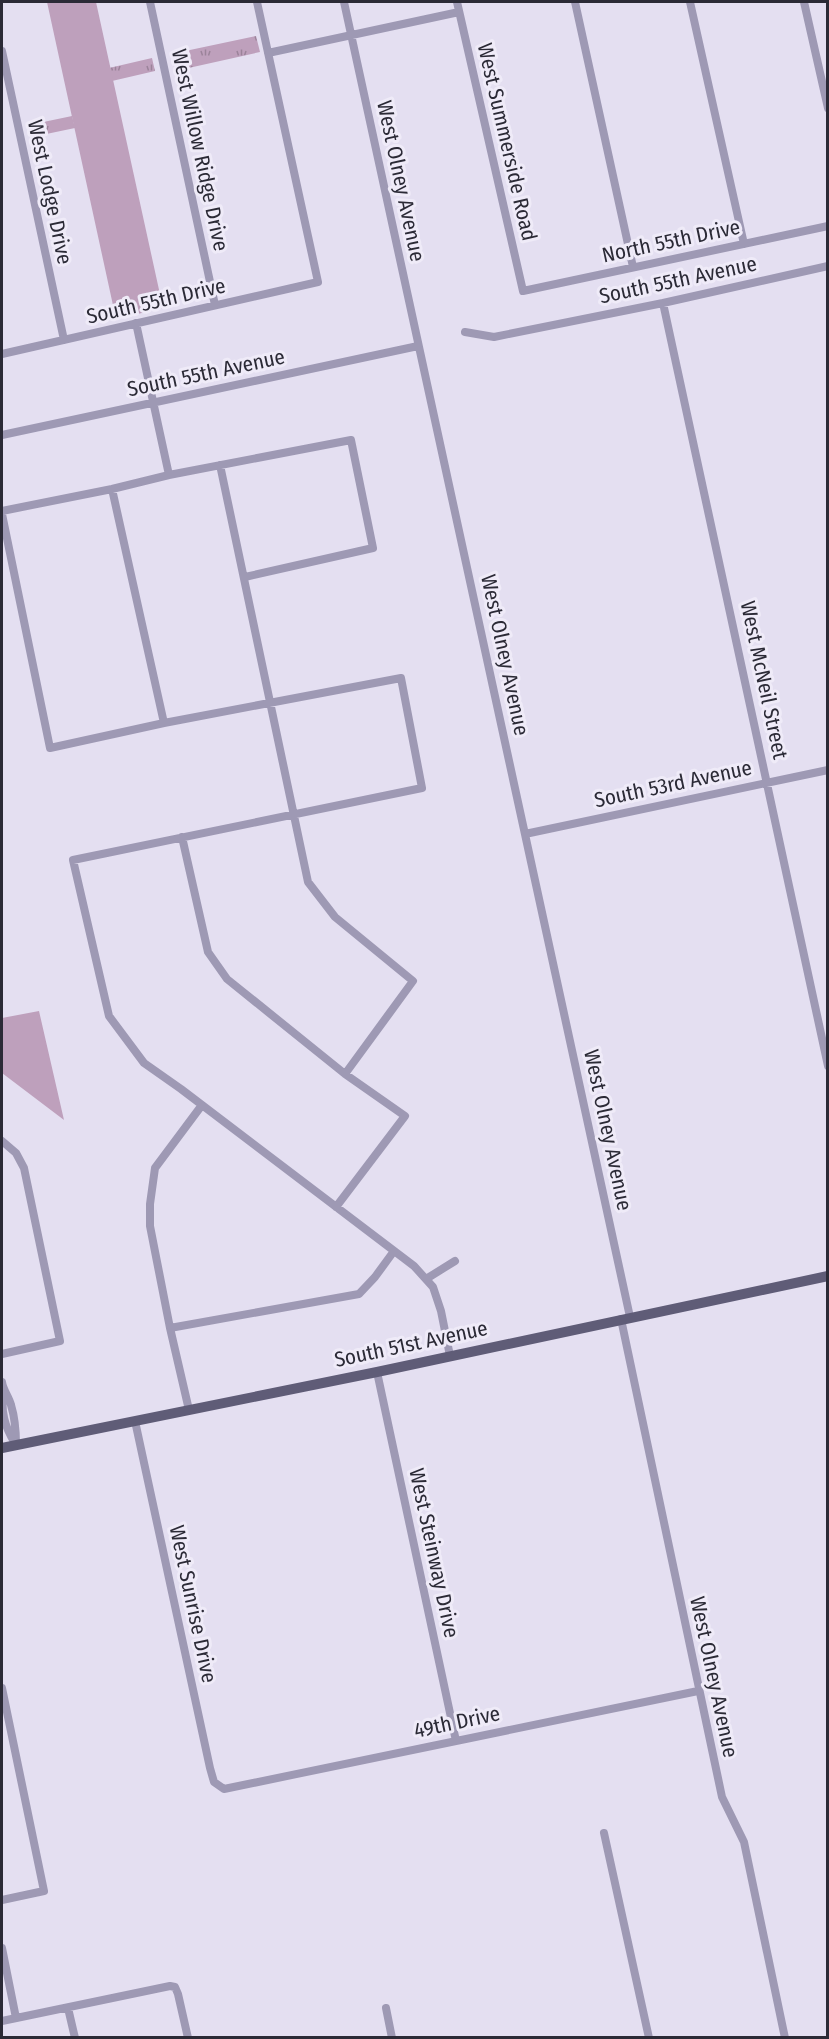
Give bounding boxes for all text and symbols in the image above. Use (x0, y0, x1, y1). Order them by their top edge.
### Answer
street label: West Summerside Road (472, 41, 542, 243)
street label: West Willow Ridge Drive (166, 47, 234, 253)
street label: West Olney Avenue (371, 98, 431, 264)
street label: West Lodge Drive (22, 117, 78, 267)
street label: North 55th Drive (600, 214, 742, 268)
street label: South 55th Avenue (597, 251, 759, 309)
street label: South 55th Drive (84, 272, 228, 330)
street label: South 55th Avenue (125, 344, 287, 402)
street label: West Olney Avenue (475, 572, 535, 738)
street label: West McNeil Street (735, 598, 793, 762)
street label: South 53rd Avenue (592, 755, 754, 813)
street label: West Olney Avenue (578, 1047, 638, 1213)
street label: South 51st Avenue (332, 1315, 490, 1373)
street label: West Steinway Drive (403, 1466, 465, 1640)
street label: West Sunrise Drive (164, 1523, 222, 1685)
street label: West Olney Avenue (684, 1594, 744, 1760)
street label: 49th Drive (412, 1700, 502, 1744)

